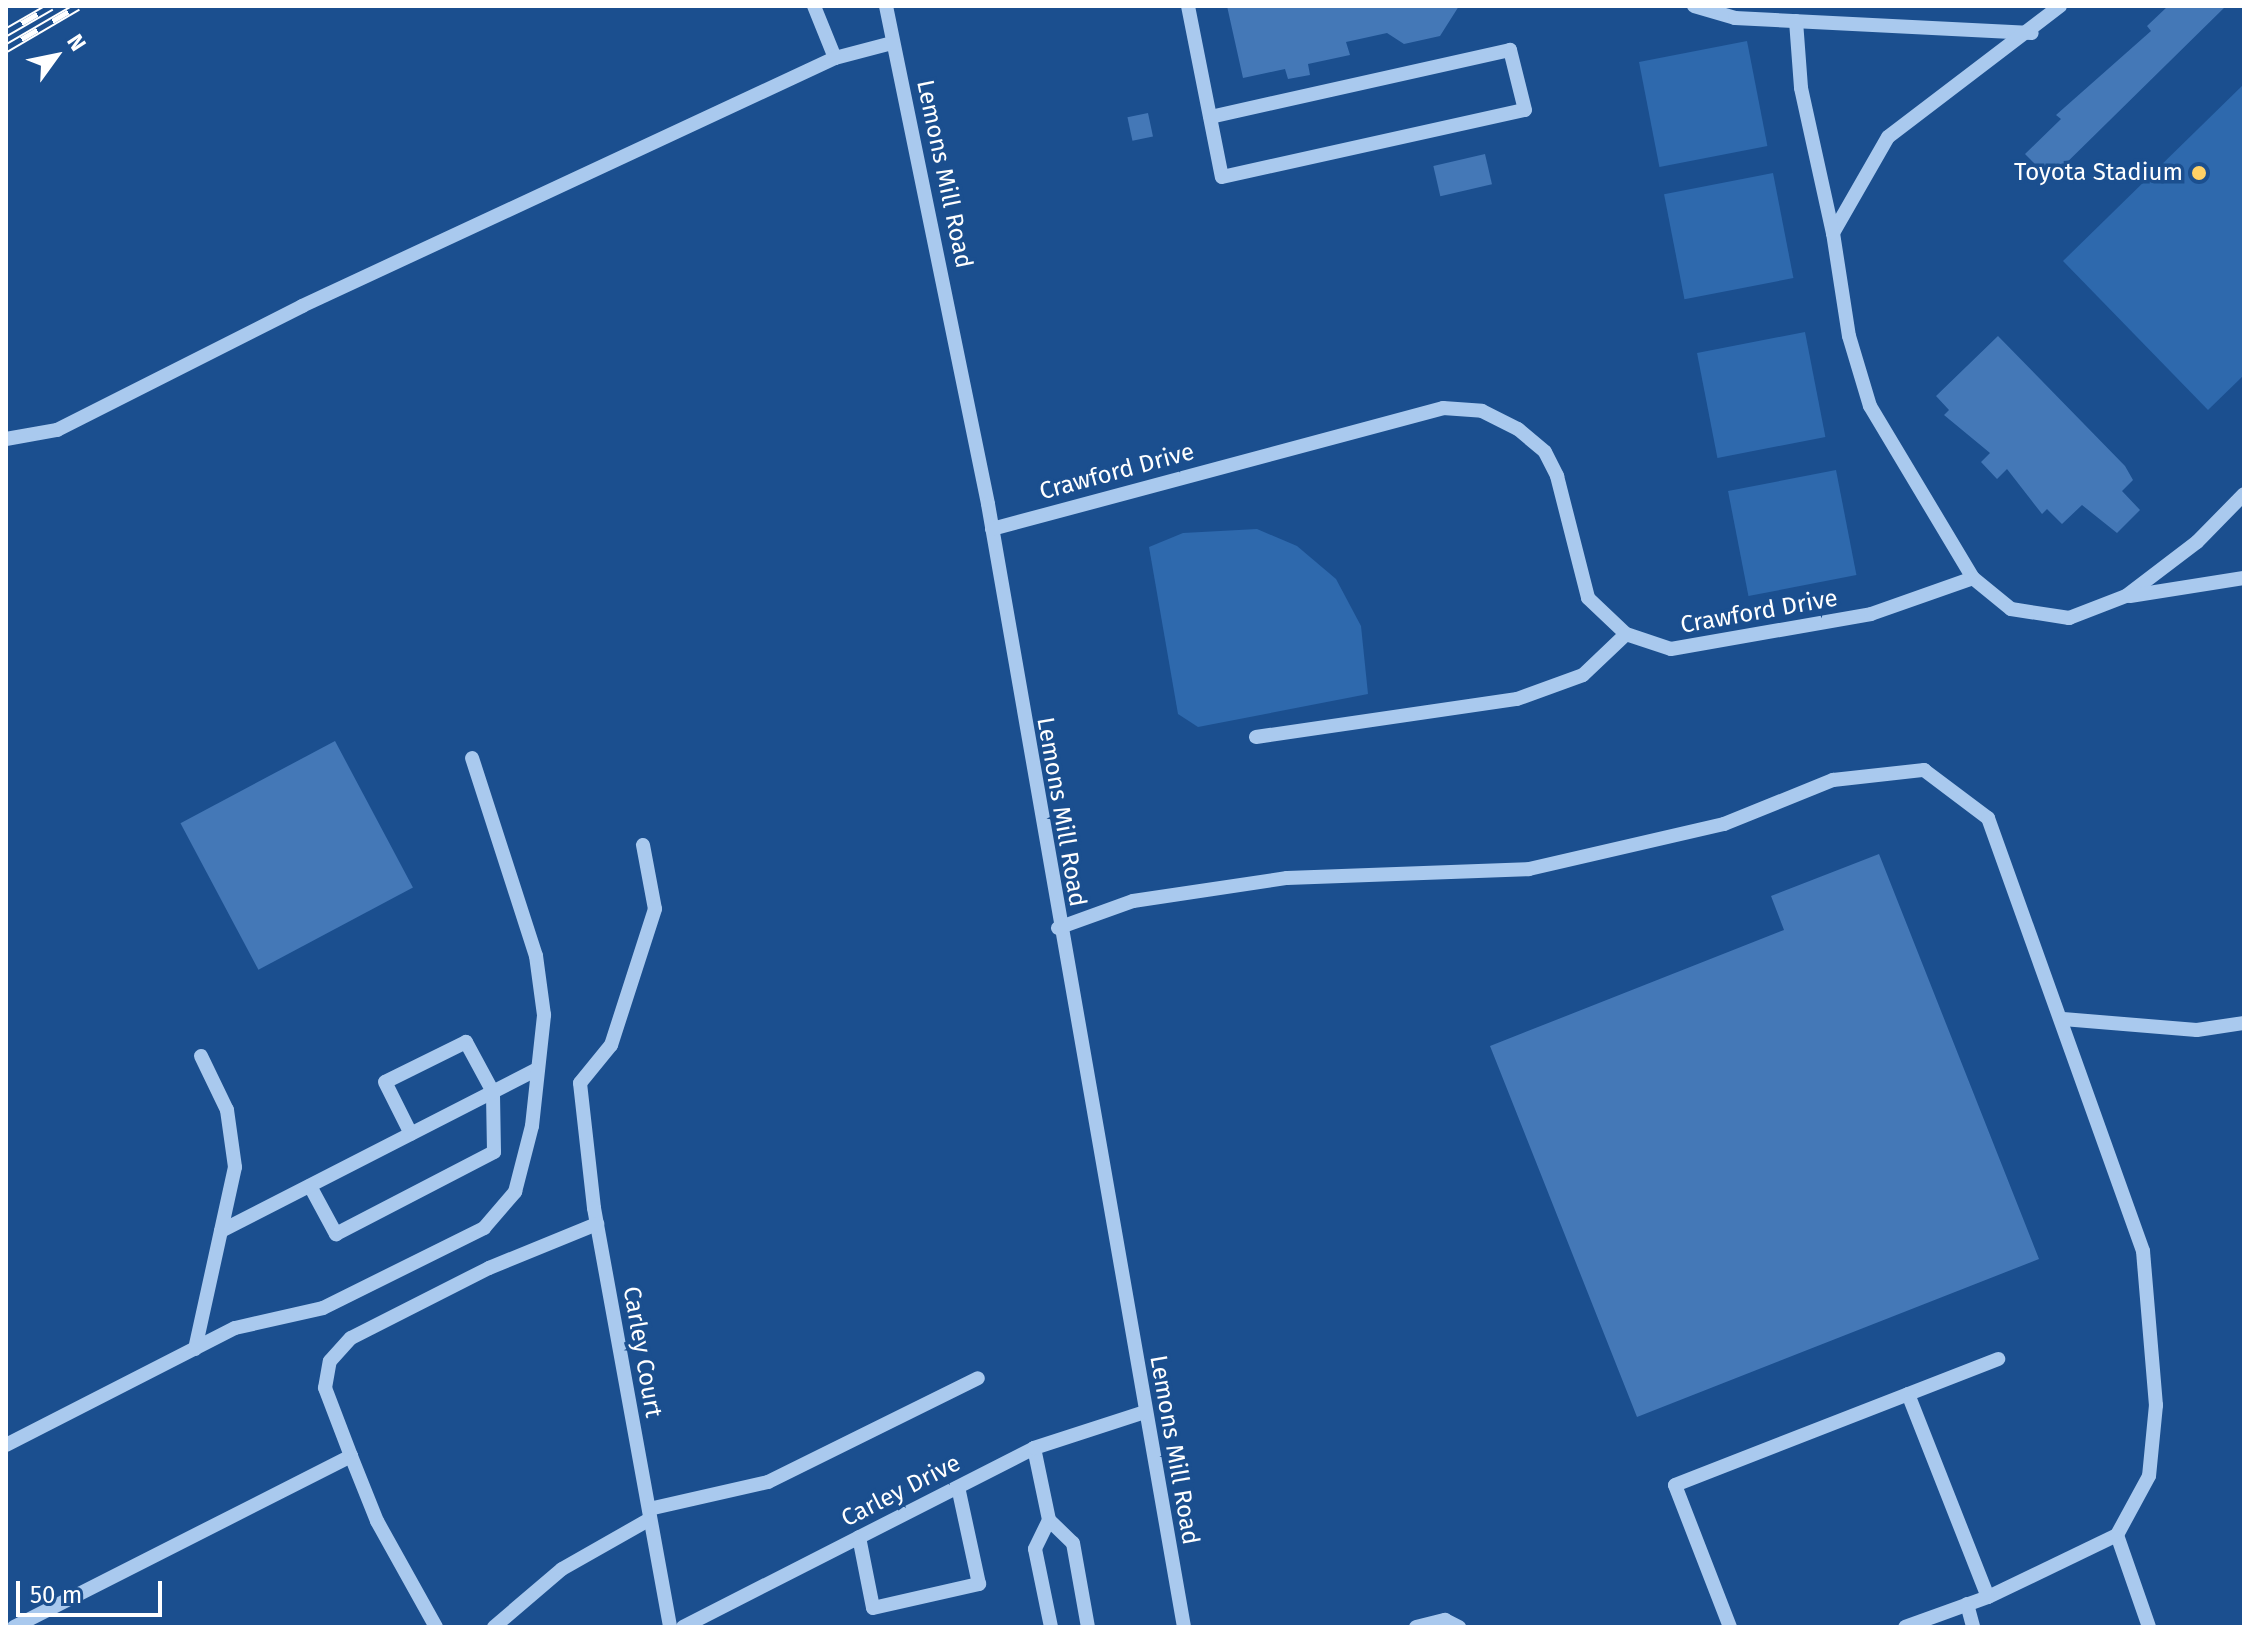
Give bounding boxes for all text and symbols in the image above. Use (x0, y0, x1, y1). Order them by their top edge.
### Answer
north arrow (16, 16, 96, 96)
text: N (61, 29, 92, 56)
street label: Lemons Mill Road (910, 77, 978, 271)
place label: Toyota Stadium (2014, 159, 2183, 187)
marker: Toyota Stadium (2190, 164, 2208, 182)
street label: Crawford Drive (1036, 438, 1198, 506)
street label: Crawford Drive (1678, 584, 1840, 640)
street label: Lemons Mill Road (1030, 715, 1092, 909)
street label: Carley Court (616, 1284, 668, 1420)
street label: Lemons Mill Road (1143, 1353, 1205, 1547)
street label: Carley Drive (837, 1449, 965, 1533)
scale bar (20, 1565, 166, 1615)
text: 50 m (30, 1581, 82, 1609)

